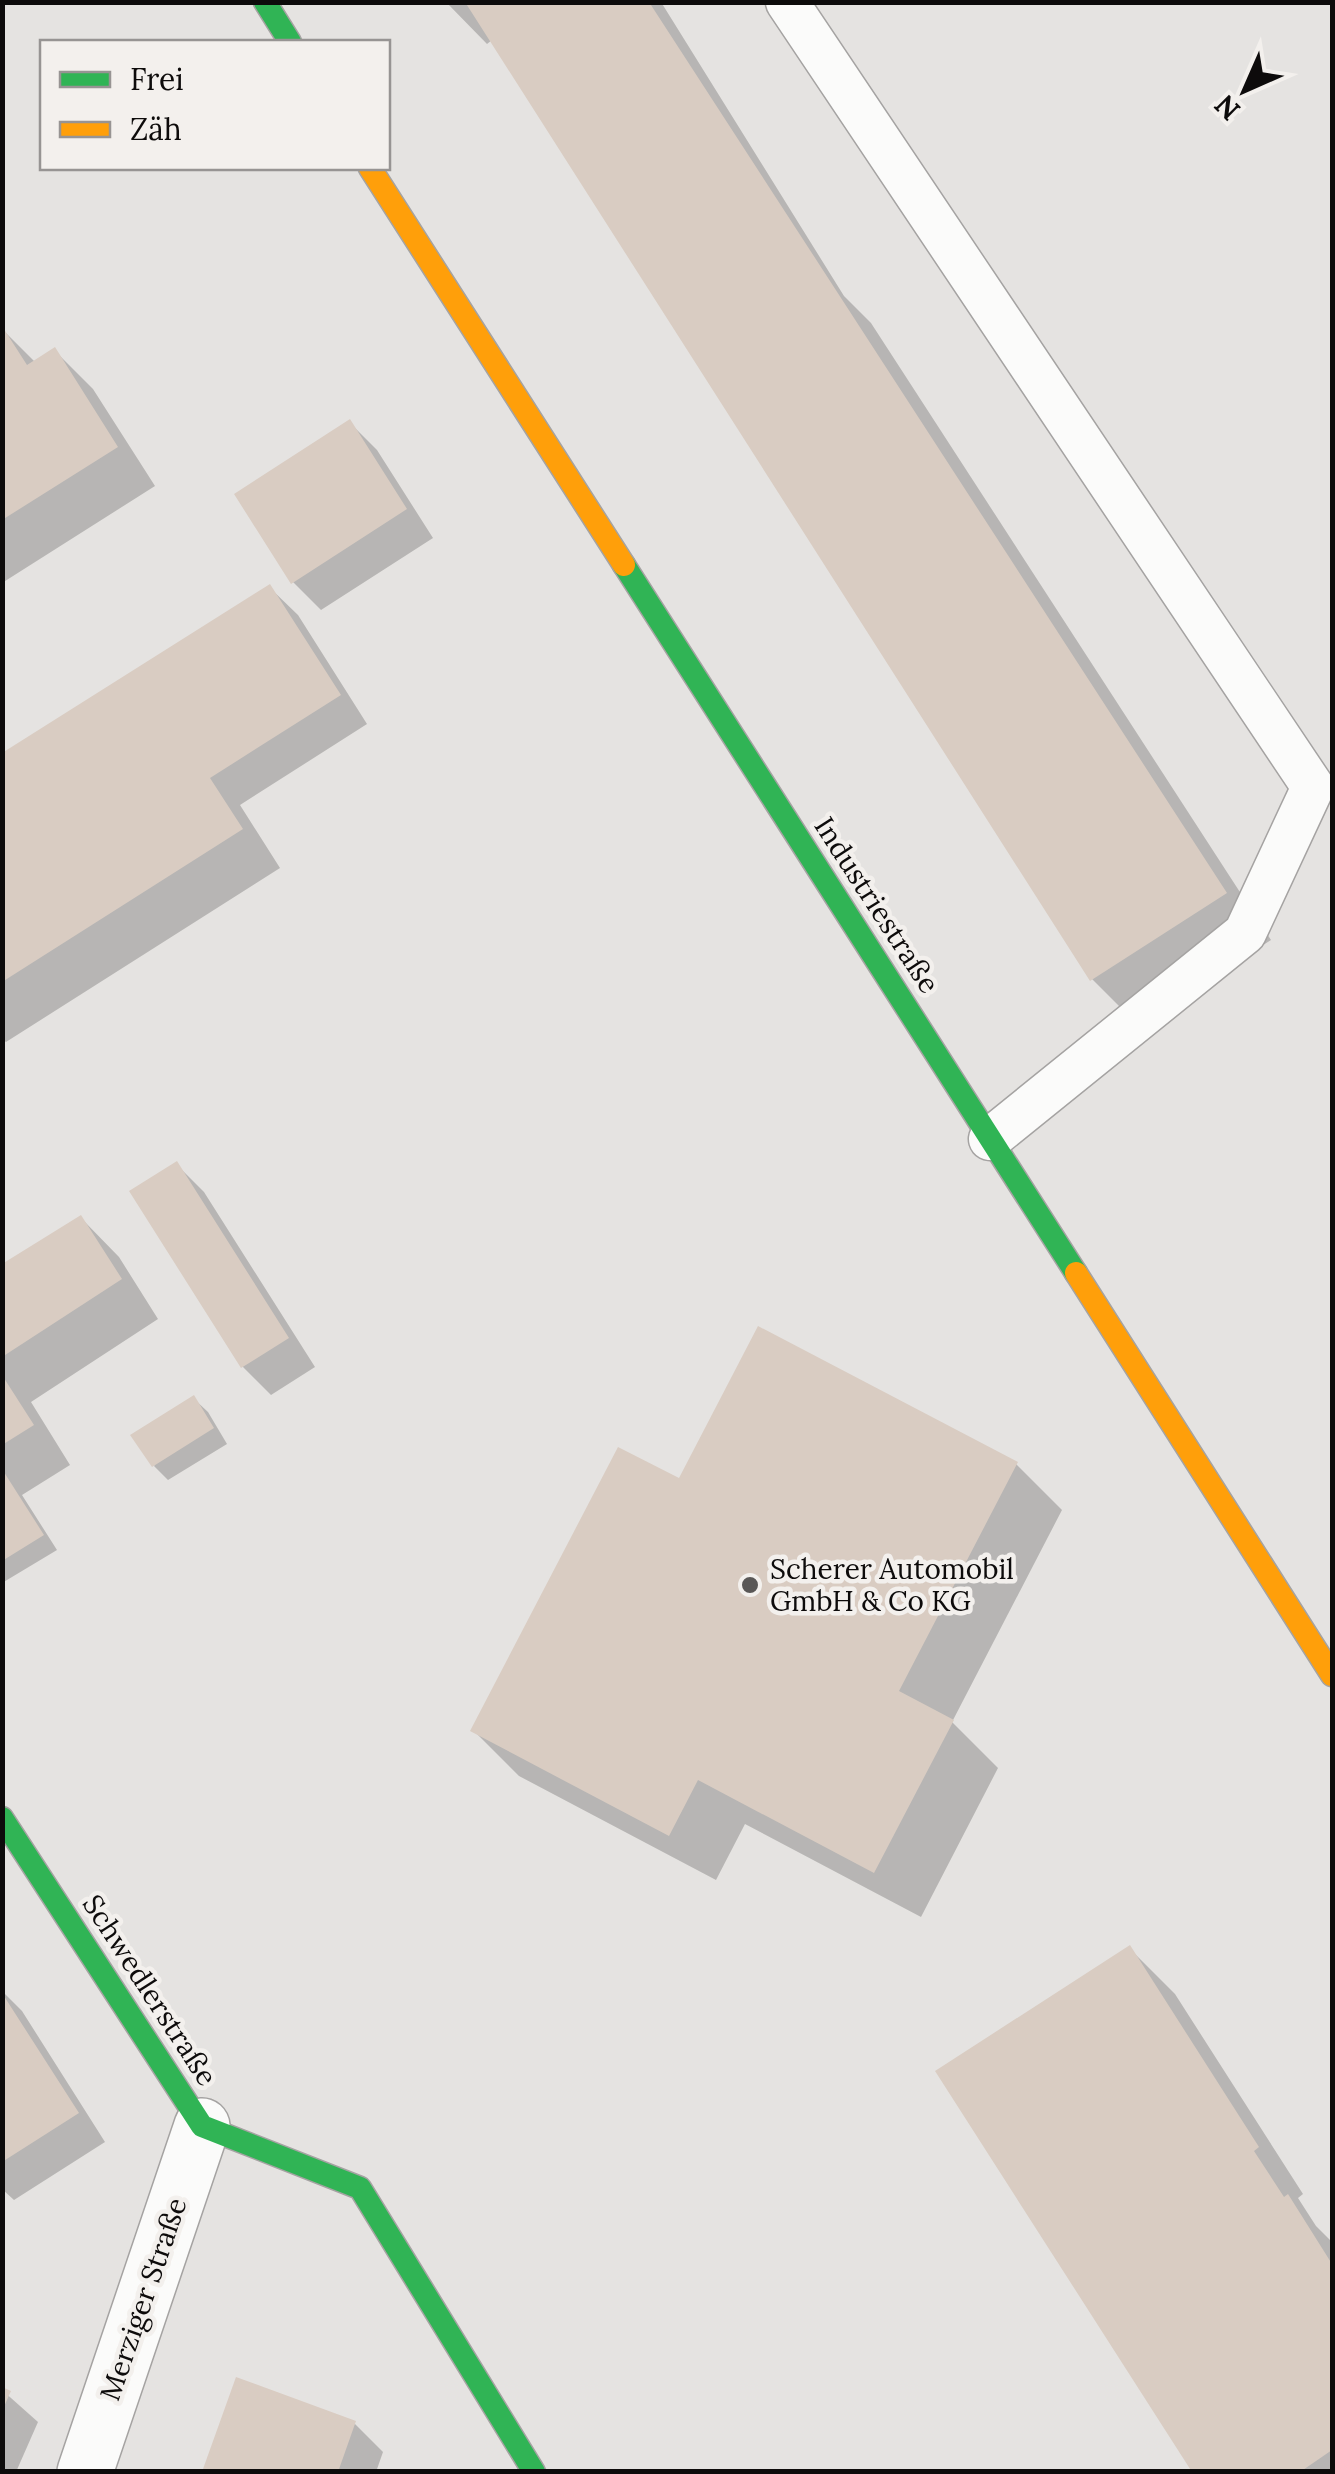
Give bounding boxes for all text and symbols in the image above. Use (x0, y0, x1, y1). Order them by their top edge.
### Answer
legend (40, 40, 390, 170)
north arrow (1195, 40, 1295, 140)
text: Frei (130, 60, 184, 98)
text: N (1207, 87, 1248, 128)
text: Zäh (130, 110, 182, 148)
street label: Industriestraße (807, 810, 947, 1000)
place label: Scherer Automobil GmbH & Co KG (770, 1551, 1014, 1619)
marker: Scherer Automobil GmbH & Co KG (739, 1574, 761, 1596)
street label: Schwedlerstraße (75, 1888, 225, 2092)
street label: Merziger Straße (91, 2193, 195, 2405)

